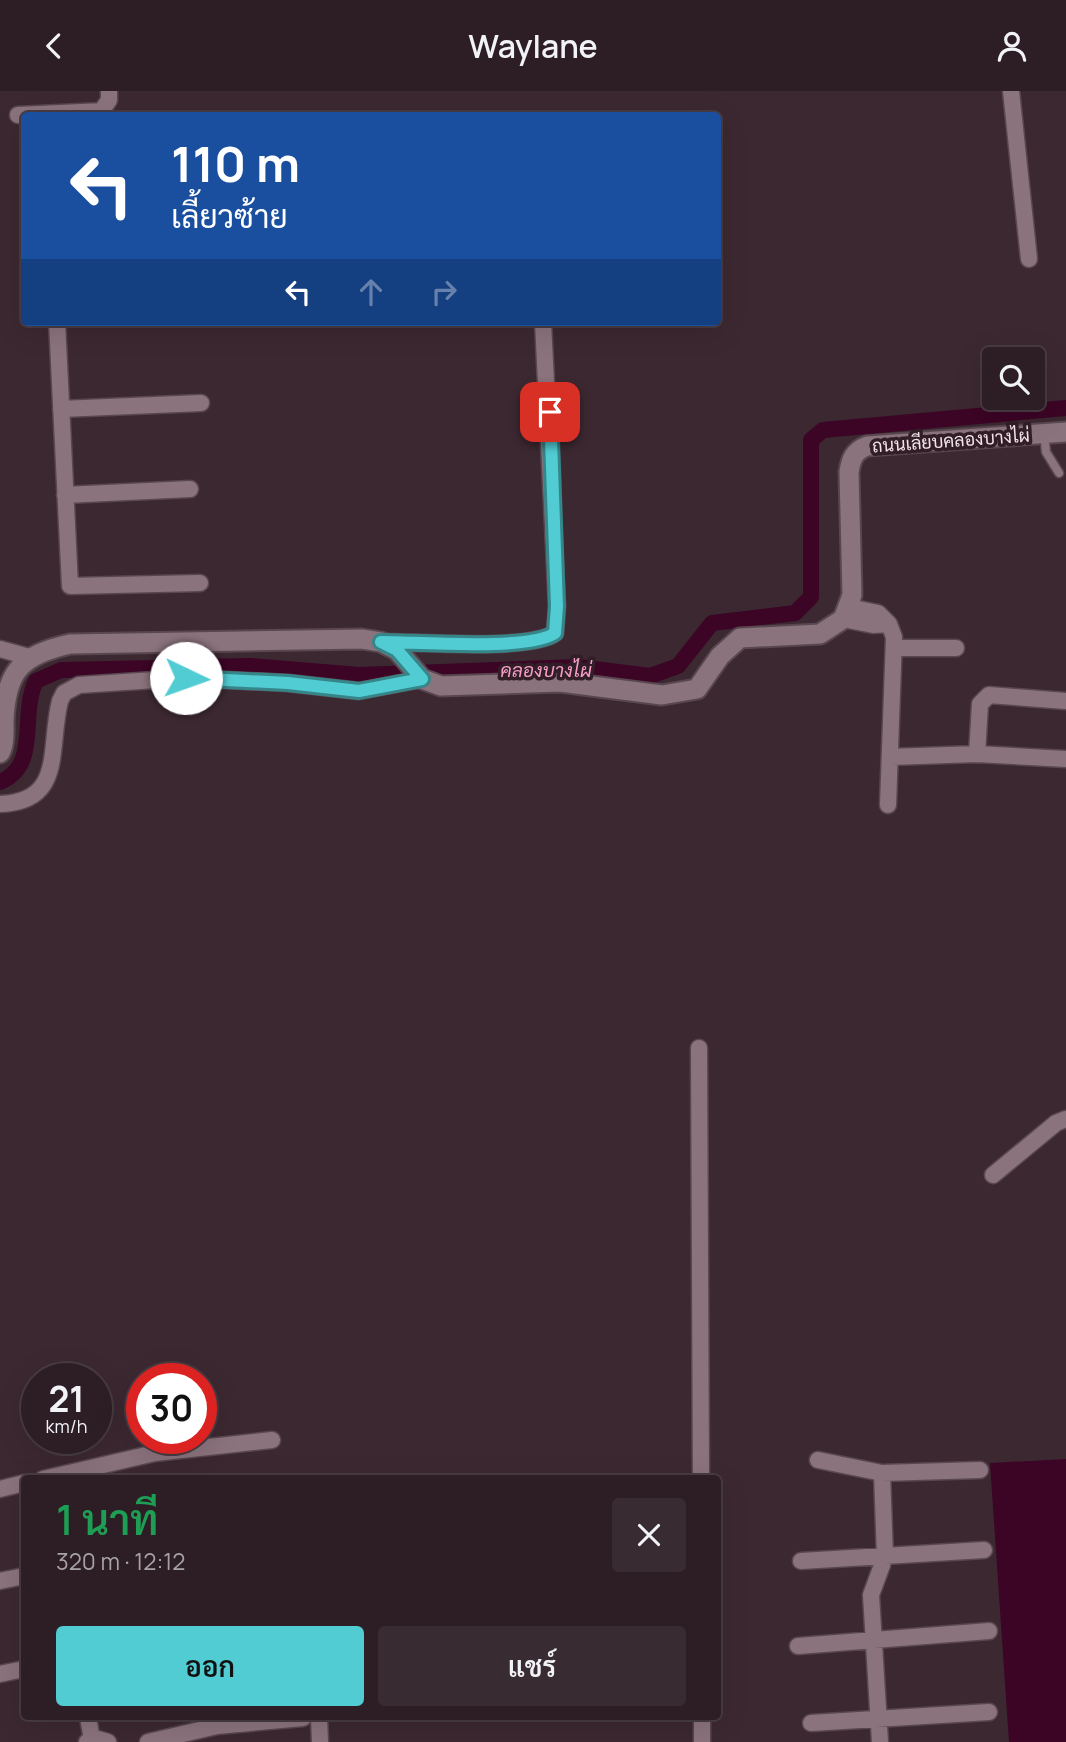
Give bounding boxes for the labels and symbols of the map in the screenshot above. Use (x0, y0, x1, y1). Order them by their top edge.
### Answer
pin (520, 382, 580, 442)
street label: ถนนเลียบคลองบางไผ่ (871, 423, 1031, 457)
position arrow (149, 641, 223, 715)
water label: คลองบางไผ่ (500, 657, 593, 683)
speed limit sign: 30 (126, 1363, 217, 1454)

